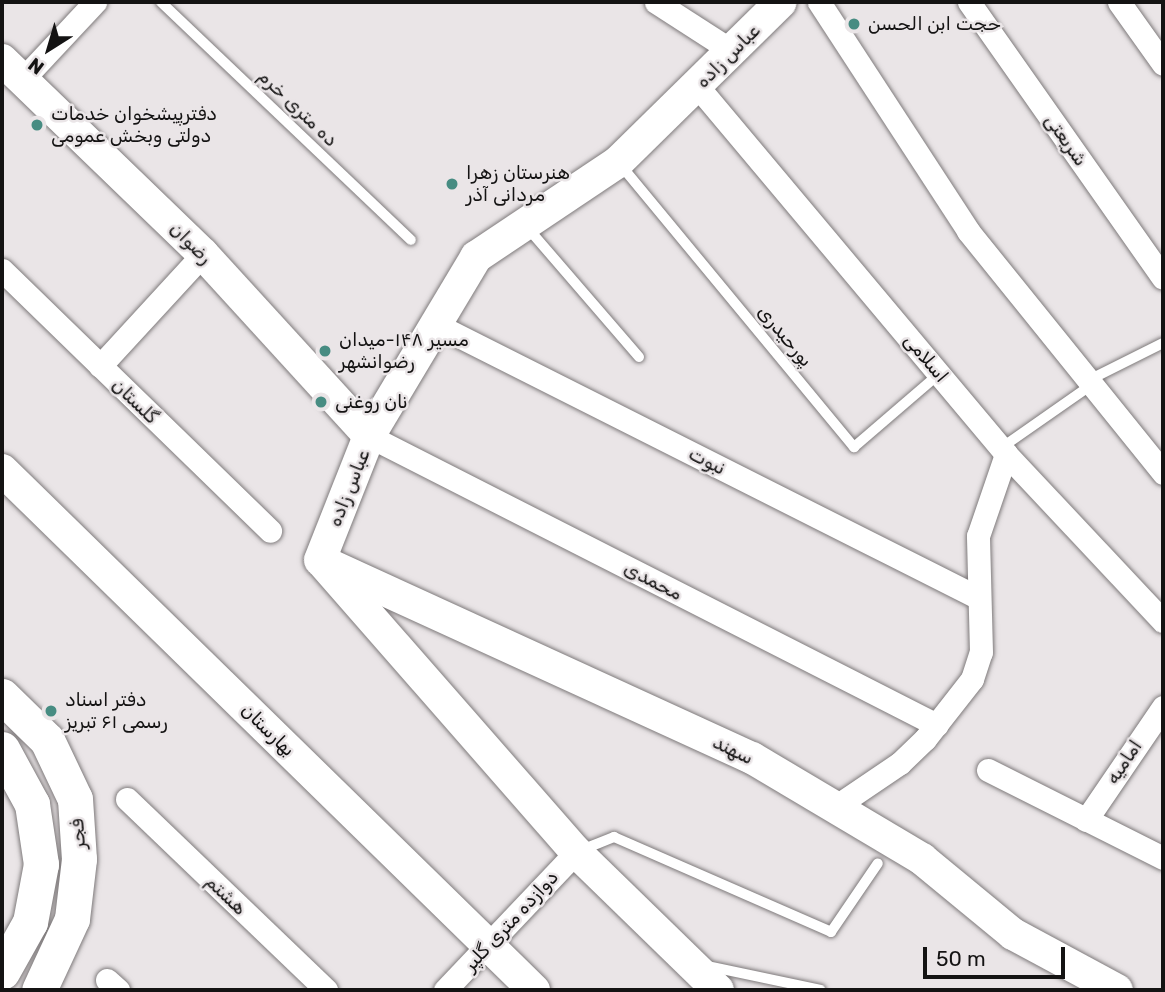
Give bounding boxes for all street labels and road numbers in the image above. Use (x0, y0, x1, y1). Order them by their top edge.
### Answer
street label: عباس زاده (691, 19, 765, 93)
street label: ده متری خرم (254, 65, 342, 151)
street label: شریعتی (1040, 110, 1092, 170)
street label: رضوان (165, 217, 217, 269)
street label: پورحیدری (753, 301, 817, 371)
street label: اسلامی (899, 329, 953, 387)
street label: گلستان (107, 374, 163, 428)
street label: نبوت (685, 442, 729, 480)
street label: عباس زاده (323, 446, 375, 530)
street label: محمدی (620, 557, 686, 605)
street label: بهارستان (236, 699, 300, 761)
street label: سهند (709, 730, 757, 770)
street label: امامیه (1101, 736, 1147, 788)
street label: فجر (66, 818, 90, 850)
street label: دوازده متری گلپر (459, 866, 563, 976)
street label: هشتم (201, 870, 251, 920)

